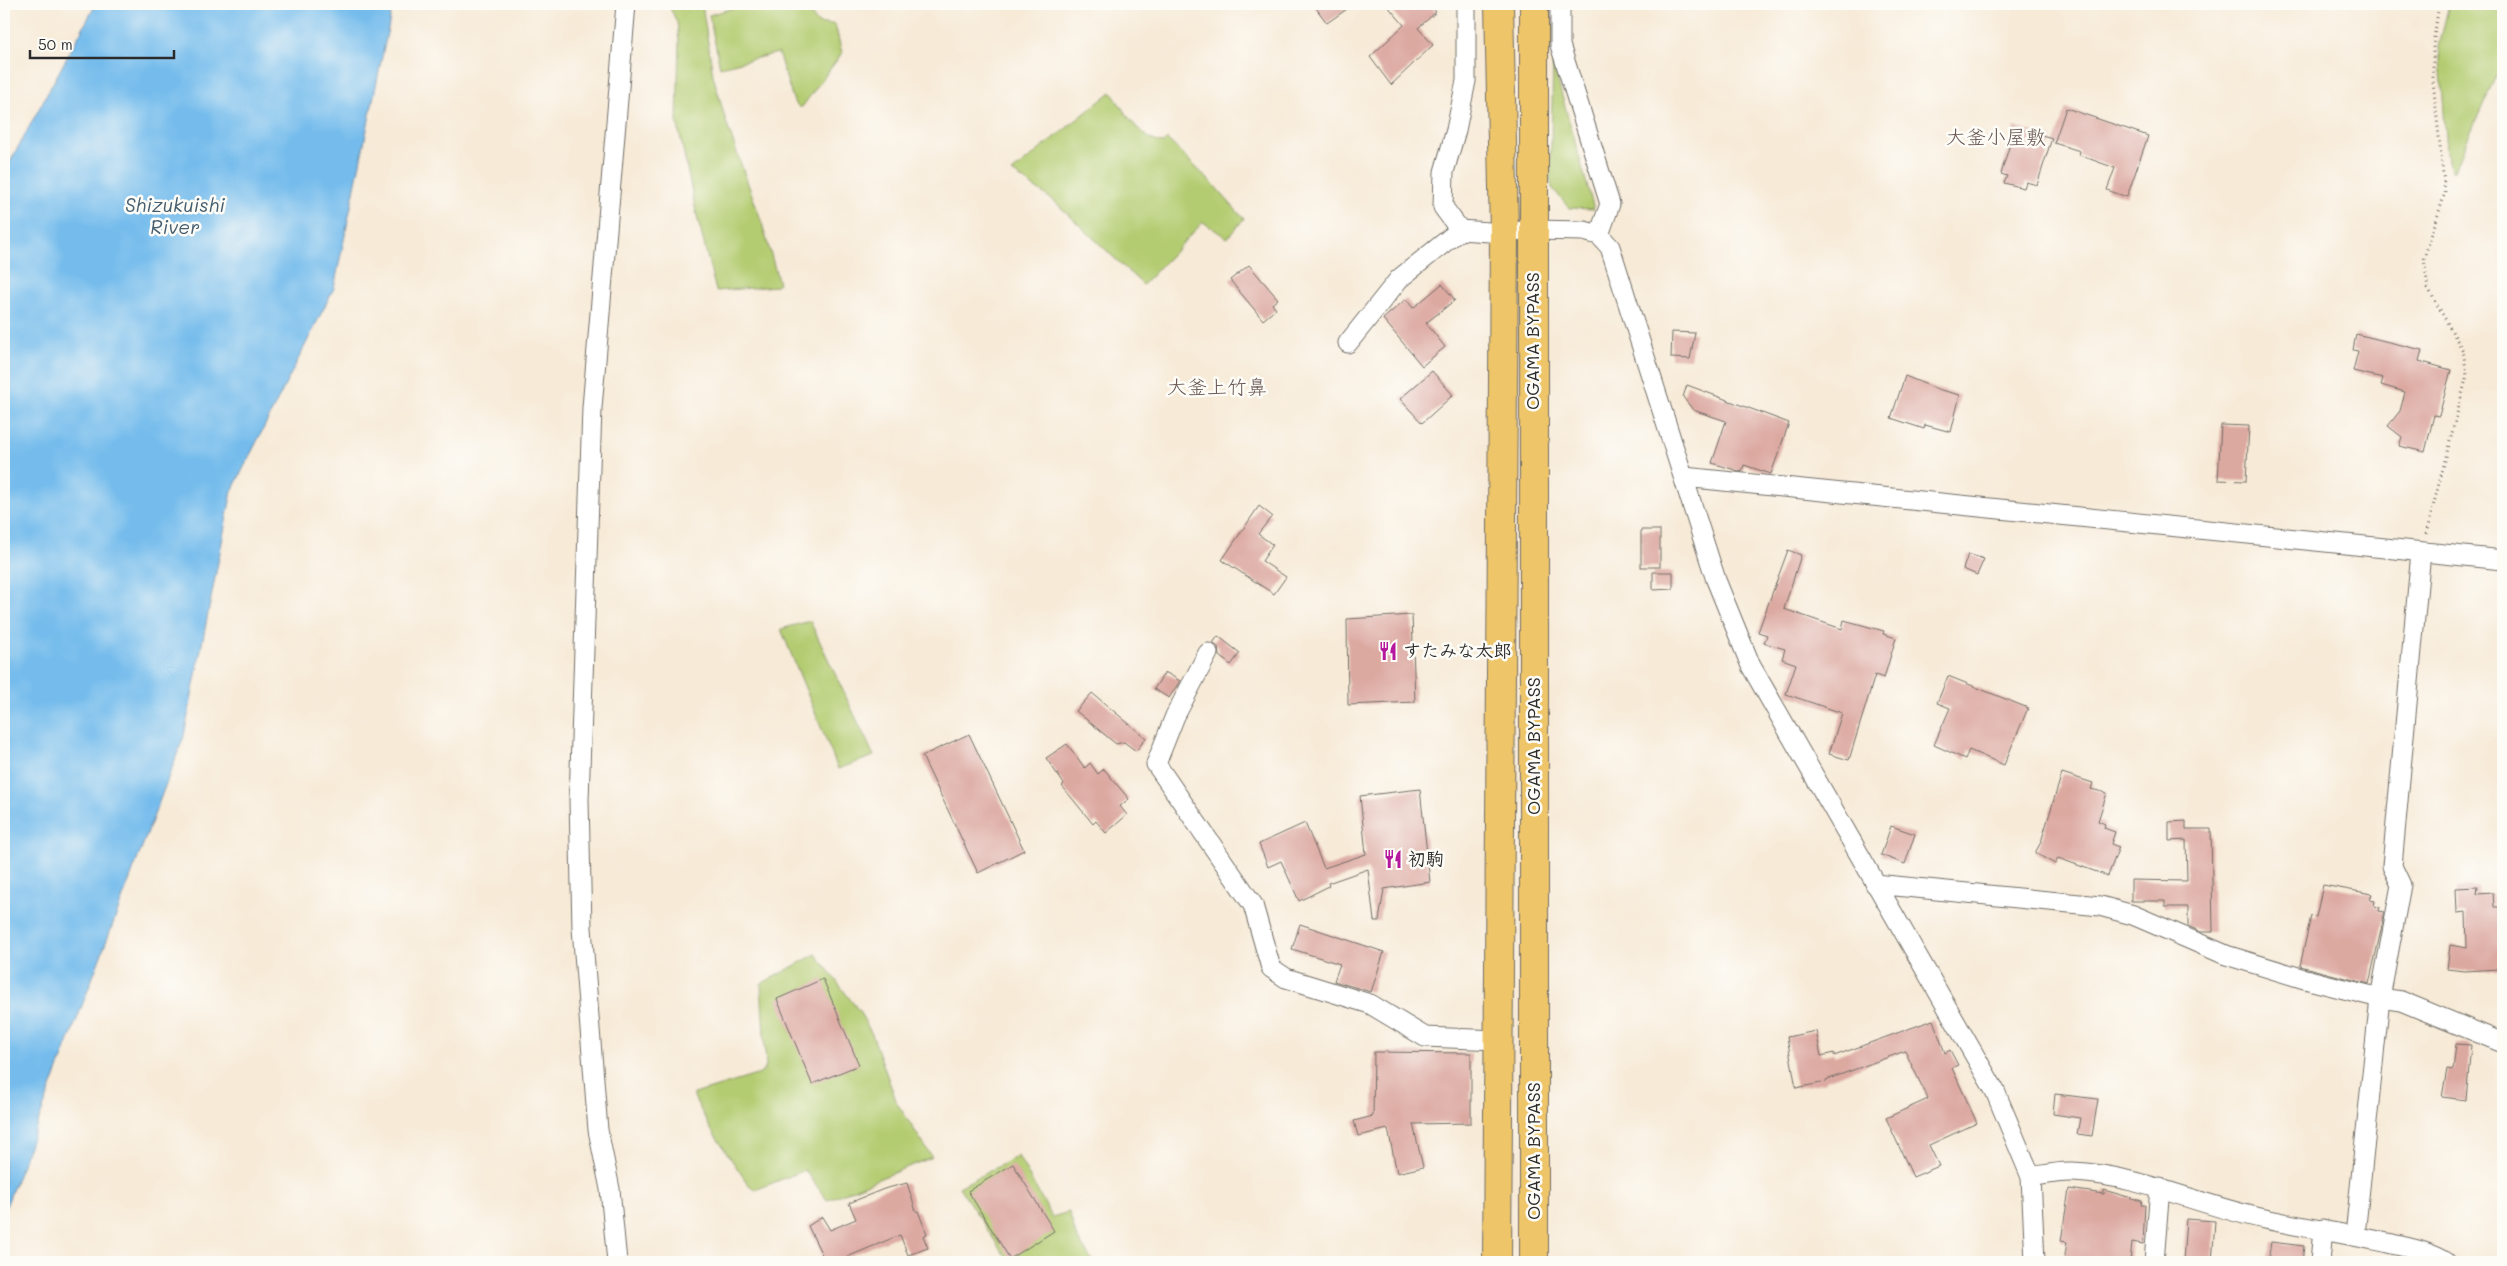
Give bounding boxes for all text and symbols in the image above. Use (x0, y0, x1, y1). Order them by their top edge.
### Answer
scale bar (30, 28, 174, 60)
text: 50 m (38, 34, 73, 54)
district label: 大釜小屋敷 (1946, 123, 2046, 149)
water label: Shizukuishi River (125, 192, 225, 239)
street label: OGAMA BYPASS (1520, 272, 1544, 410)
district label: 大釜上竹鼻 (1167, 373, 1267, 399)
place label: すたみな太郎 (1403, 638, 1511, 662)
restaurant icon: すたみな太郎 (1377, 640, 1399, 662)
street label: OGAMA BYPASS (1521, 677, 1545, 815)
place label: 初駒 (1408, 846, 1444, 870)
restaurant icon: 初駒 (1382, 848, 1404, 870)
street label: OGAMA BYPASS (1521, 1082, 1545, 1220)

